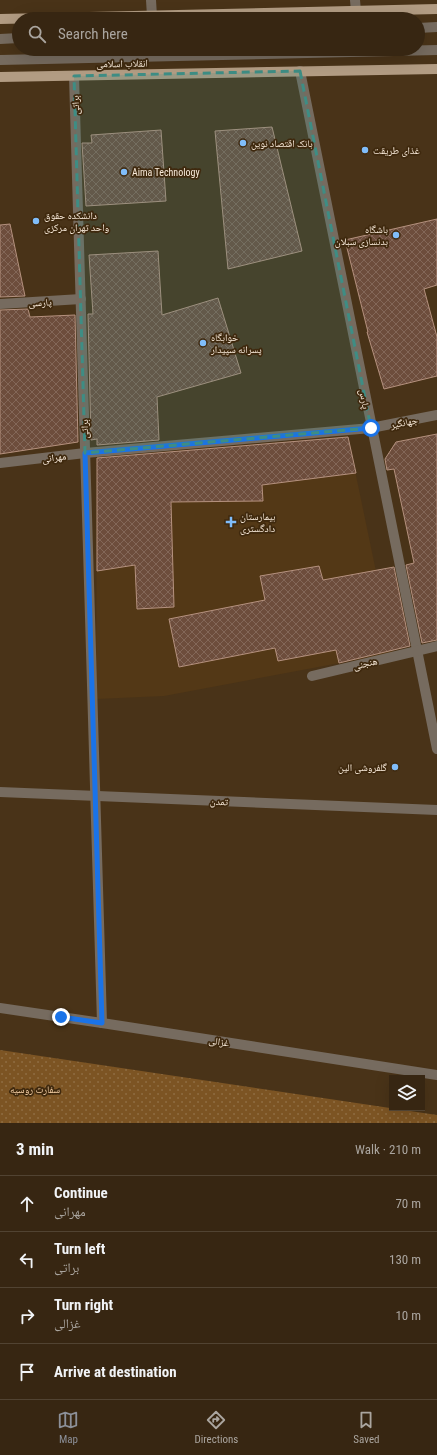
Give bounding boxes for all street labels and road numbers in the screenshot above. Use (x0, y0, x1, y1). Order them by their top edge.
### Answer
street label: انقلاب اسلامی (96, 58, 148, 70)
street label: براتی (70, 95, 82, 115)
street label: پارسی (28, 296, 52, 310)
street label: پارس (356, 388, 372, 410)
street label: جهانگیر (388, 414, 419, 431)
street label: براتی (79, 419, 91, 439)
street label: مهرانی (41, 450, 67, 465)
street label: هنجنی (352, 655, 379, 673)
street label: تمدن (210, 796, 228, 808)
street label: غزالی (208, 1034, 230, 1050)

